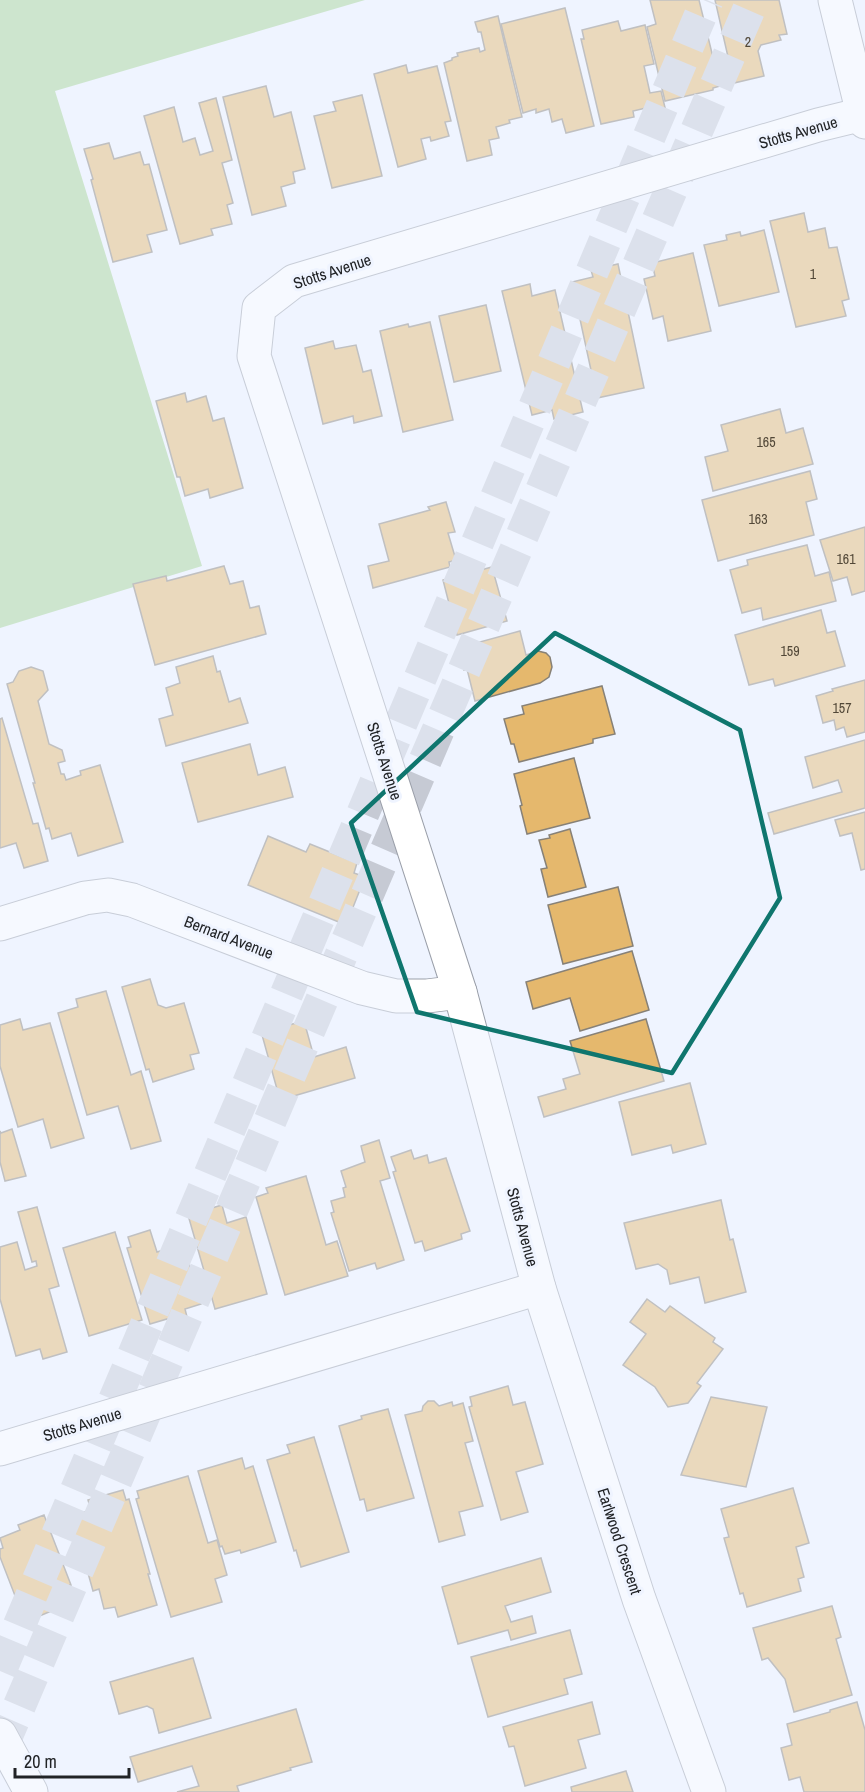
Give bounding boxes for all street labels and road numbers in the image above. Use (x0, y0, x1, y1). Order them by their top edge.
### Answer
street label: Stotts Avenue (756, 110, 840, 154)
street label: Stotts Avenue (290, 248, 374, 294)
street label: Stotts Avenue (362, 719, 408, 803)
street label: Bernard Avenue (181, 910, 277, 964)
street label: Stotts Avenue (502, 1185, 544, 1269)
street label: Stotts Avenue (40, 1402, 124, 1446)
street label: Earlwood Crescent (592, 1485, 648, 1597)

